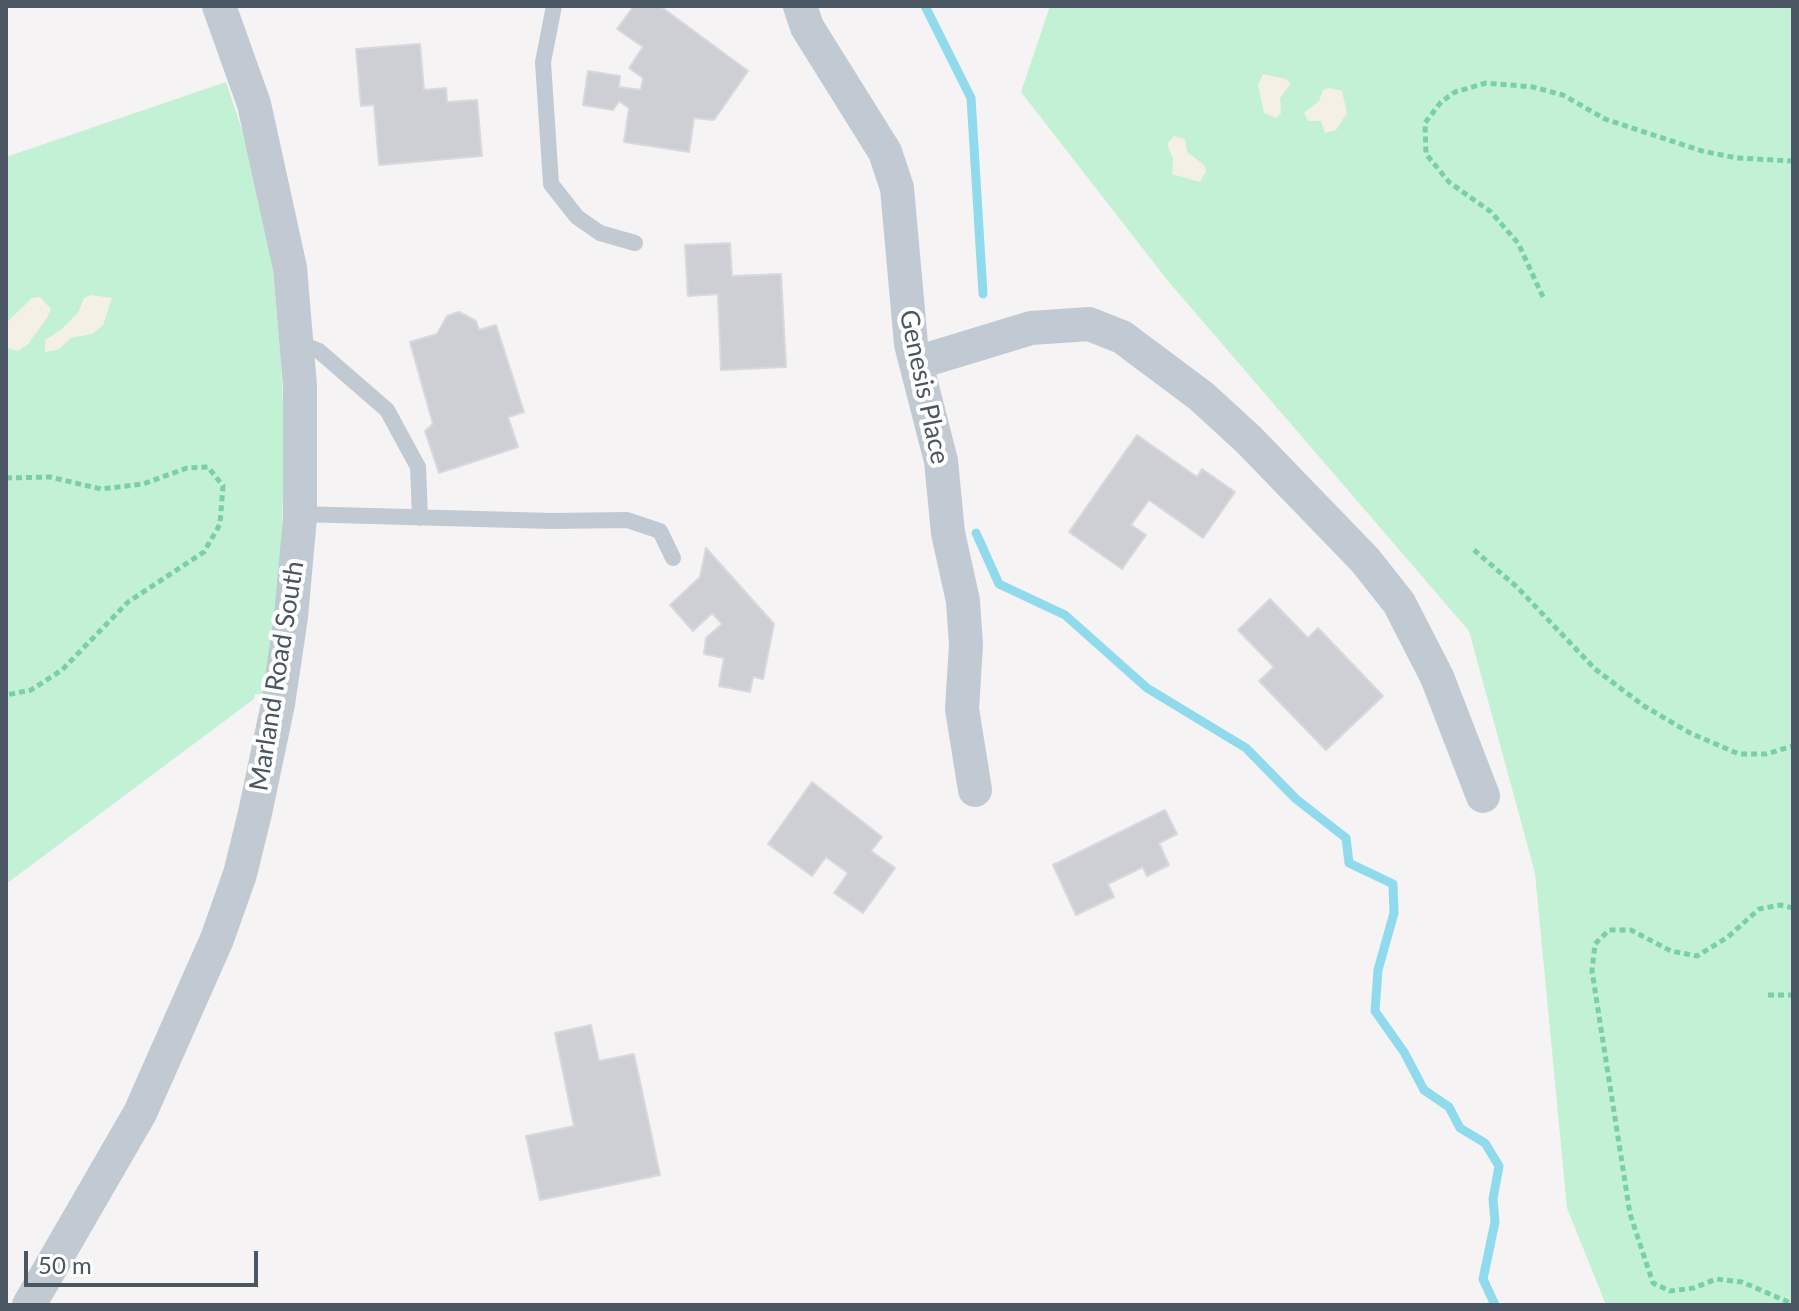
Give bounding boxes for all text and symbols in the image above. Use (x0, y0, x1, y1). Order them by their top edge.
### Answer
street label: Genesis Place (892, 307, 956, 467)
street label: Marland Road South (243, 559, 311, 793)
scale bar (28, 1235, 262, 1285)
text: 50 m (38, 1250, 92, 1279)

